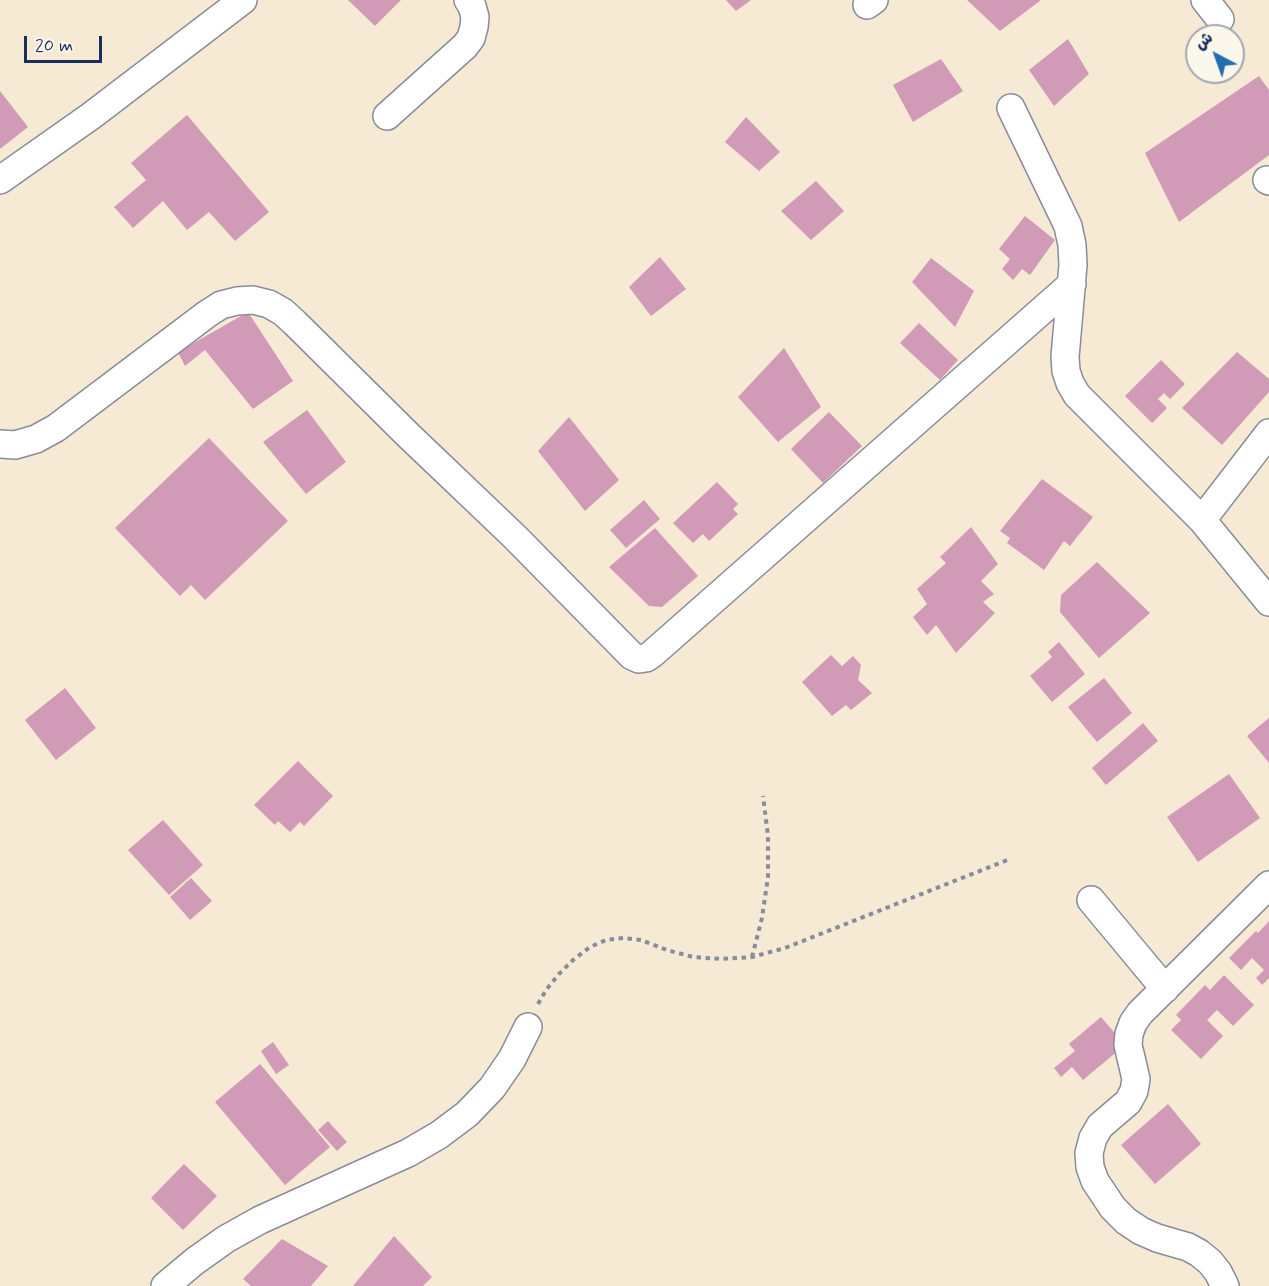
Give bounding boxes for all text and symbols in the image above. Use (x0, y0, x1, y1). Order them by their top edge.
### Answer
scale bar (27, 24, 105, 62)
north arrow (1185, 24, 1245, 84)
text: ش (1191, 28, 1218, 55)
text: 20 m (35, 34, 73, 58)

